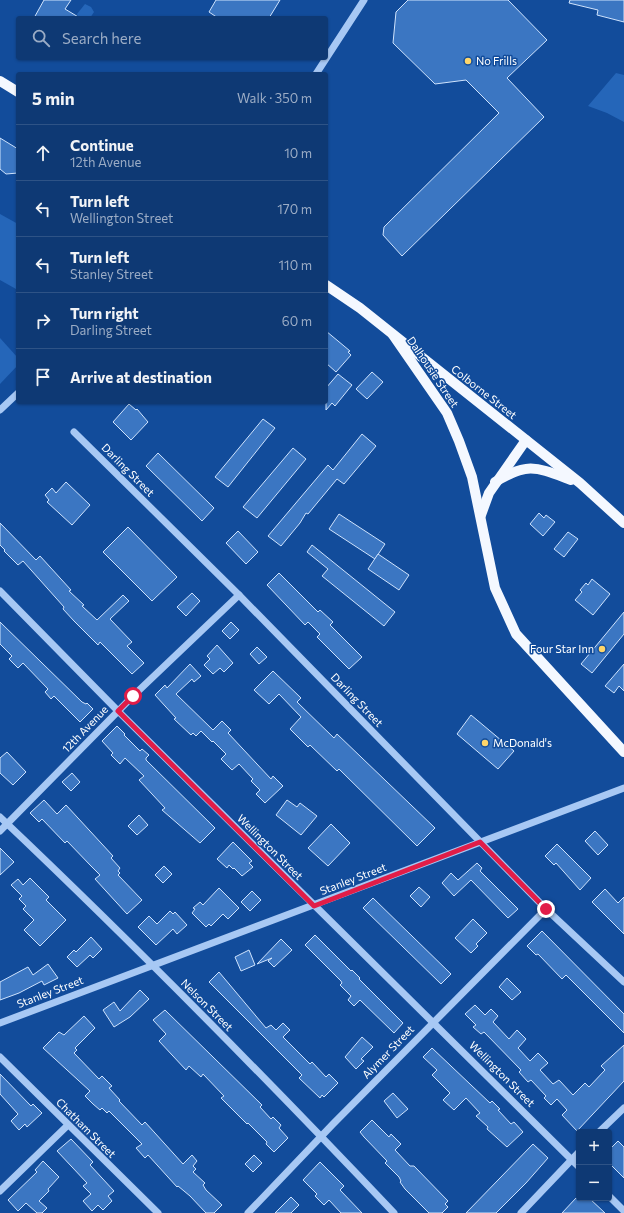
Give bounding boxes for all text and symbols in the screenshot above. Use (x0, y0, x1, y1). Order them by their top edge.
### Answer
search box (16, 16, 328, 60)
icon: search (30, 27, 52, 49)
text: Search here (62, 29, 141, 47)
place label: No Frills (476, 54, 517, 67)
marker: No Frills (463, 56, 473, 66)
text: 5 min (32, 88, 75, 109)
text: Walk · 350 m (237, 90, 312, 106)
text: Continue (70, 136, 134, 154)
icon: ahead (32, 142, 54, 164)
text: 10 m (284, 145, 312, 161)
text: 12th Avenue (70, 154, 141, 170)
text: Turn left (70, 192, 129, 210)
icon: left (32, 198, 54, 220)
text: 170 m (277, 201, 312, 217)
text: Wellington Street (70, 210, 173, 226)
text: Turn left (70, 248, 129, 266)
icon: left (32, 254, 54, 276)
text: 110 m (279, 257, 312, 273)
text: Stanley Street (70, 266, 153, 282)
text: Turn right (70, 304, 139, 322)
icon: right (32, 310, 54, 332)
text: 60 m (282, 313, 312, 329)
text: Darling Street (70, 322, 152, 338)
street label: Dalhousie Street (405, 334, 462, 410)
street label: Colborne Street (449, 362, 520, 422)
icon: arrive (32, 366, 54, 388)
text: Arrive at destination (70, 368, 212, 386)
street label: Darling Street (99, 441, 158, 499)
place label: Four Star Inn (530, 642, 594, 655)
marker: Four Star Inn (597, 644, 607, 654)
street label: Darling Street (329, 670, 386, 729)
route start (124, 687, 142, 705)
street label: 12th Avenue (59, 702, 110, 755)
place label: McDonald's (493, 736, 552, 749)
marker: McDonald's (480, 738, 490, 748)
street label: Wellington Street (235, 811, 306, 883)
street label: Stanley Street (318, 860, 388, 897)
route end (537, 900, 555, 918)
street label: Stanley Street (15, 973, 85, 1010)
street label: Nelson Street (179, 976, 236, 1034)
street label: Alymer Street (359, 1022, 417, 1081)
street label: Wellington Street (467, 1038, 538, 1110)
street label: Chatham Street (54, 1095, 119, 1160)
map controls (576, 1129, 612, 1201)
button: + (576, 1129, 612, 1165)
button: − (576, 1165, 612, 1201)

